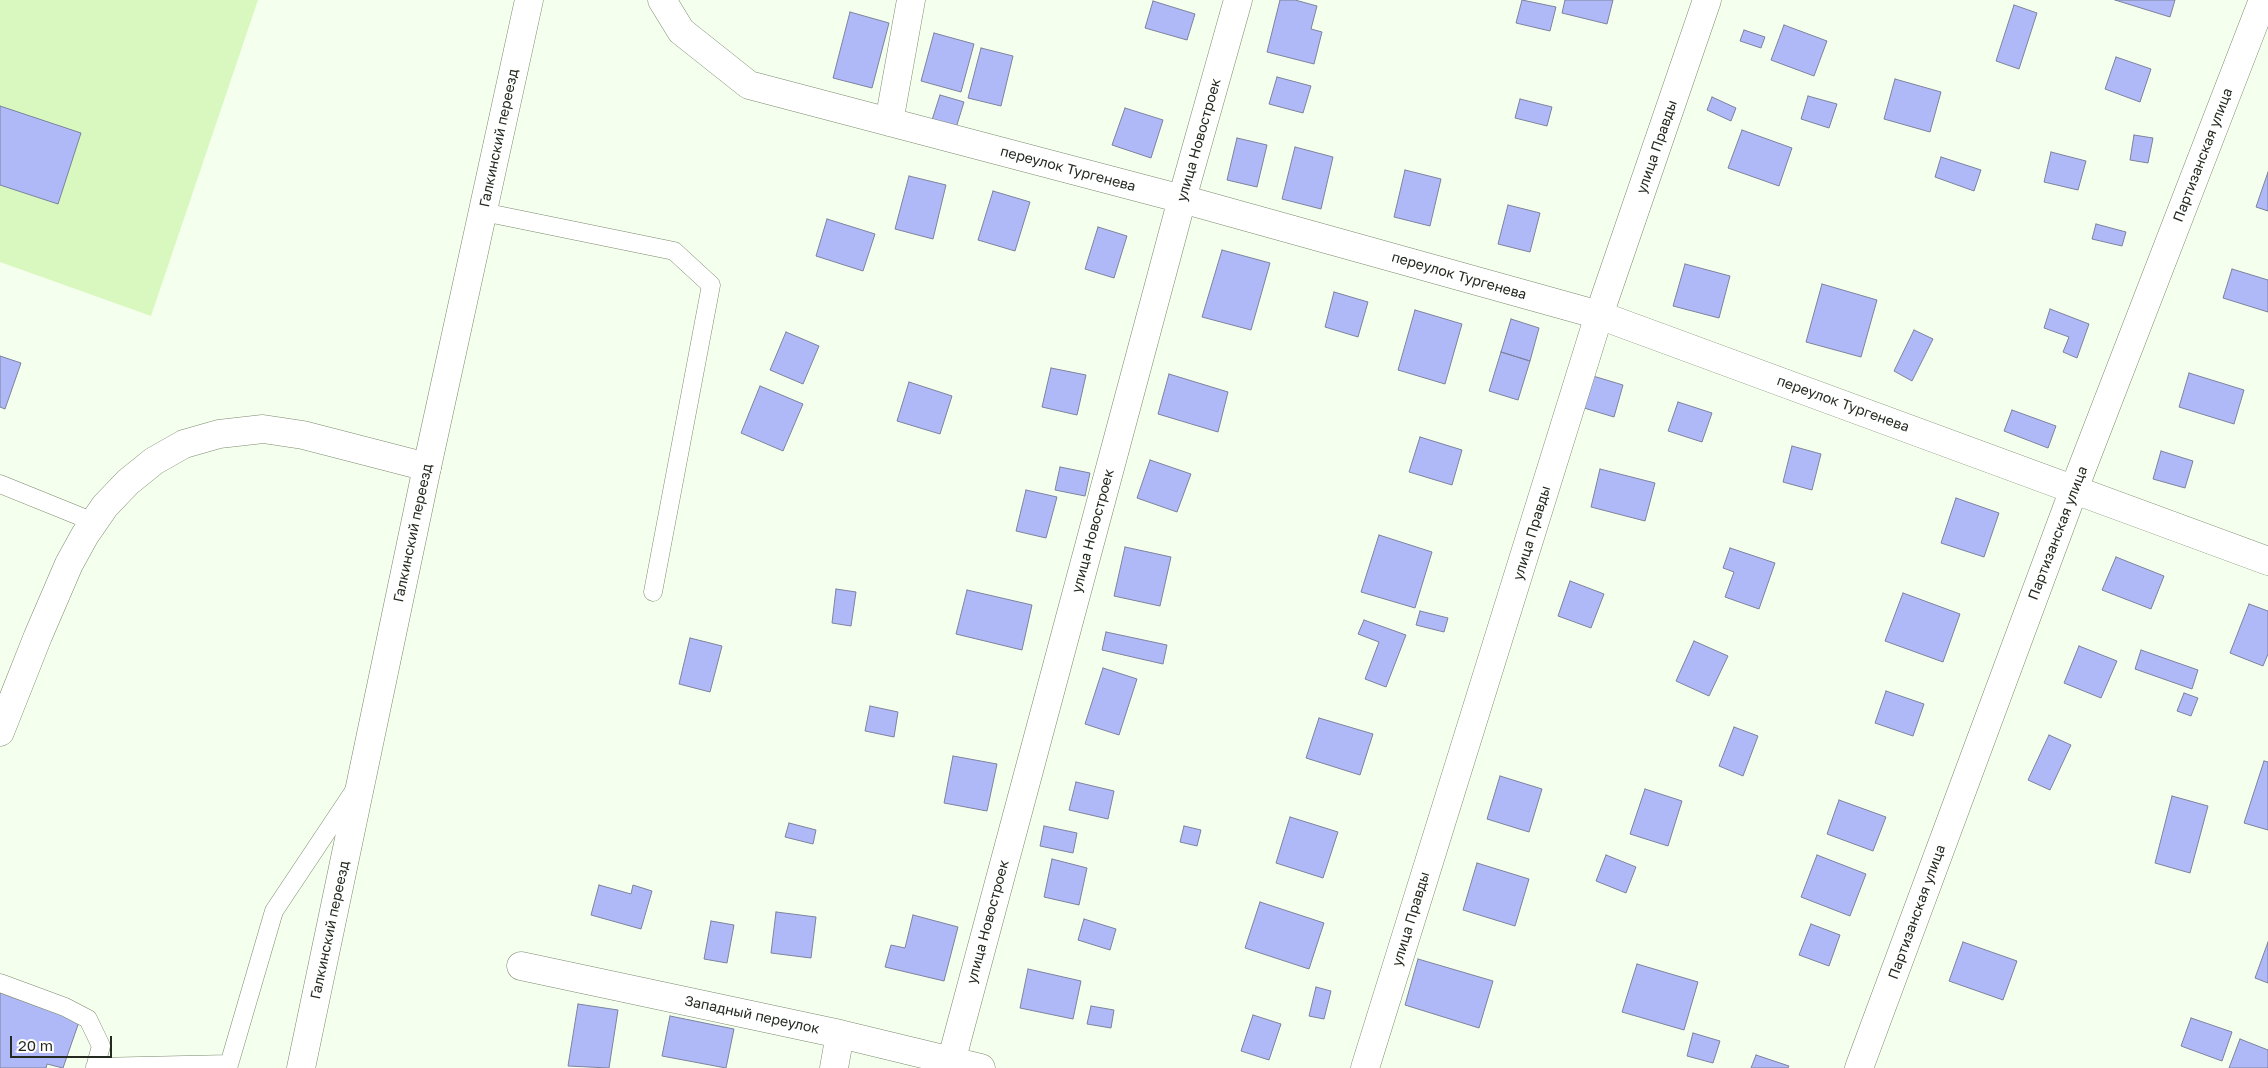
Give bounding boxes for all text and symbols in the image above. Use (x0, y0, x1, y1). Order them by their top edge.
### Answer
street label: Галкинский переезд (476, 67, 522, 209)
street label: улица Новостроек (1173, 76, 1225, 204)
street label: Партизанская улица (2170, 86, 2236, 224)
street label: улица Правды (1633, 98, 1681, 196)
street label: переулок Тургенева (998, 143, 1138, 195)
street label: переулок Тургенева (1390, 249, 1528, 303)
street label: переулок Тургенева (1775, 372, 1911, 436)
street label: Галкинский переезд (390, 462, 436, 604)
street label: Партизанская улица (2025, 464, 2091, 602)
street label: улица Новостроек (1068, 467, 1118, 595)
street label: улица Правды (1510, 484, 1554, 582)
street label: Партизанская улица (1885, 842, 1949, 982)
street label: улица Новостроек (963, 858, 1013, 986)
street label: Галкинский переезд (307, 859, 353, 1001)
street label: улица Правды (1389, 870, 1433, 968)
street label: Западный переулок (683, 992, 821, 1038)
scale bar (12, 1026, 115, 1058)
text: 20 m (18, 1036, 53, 1054)

